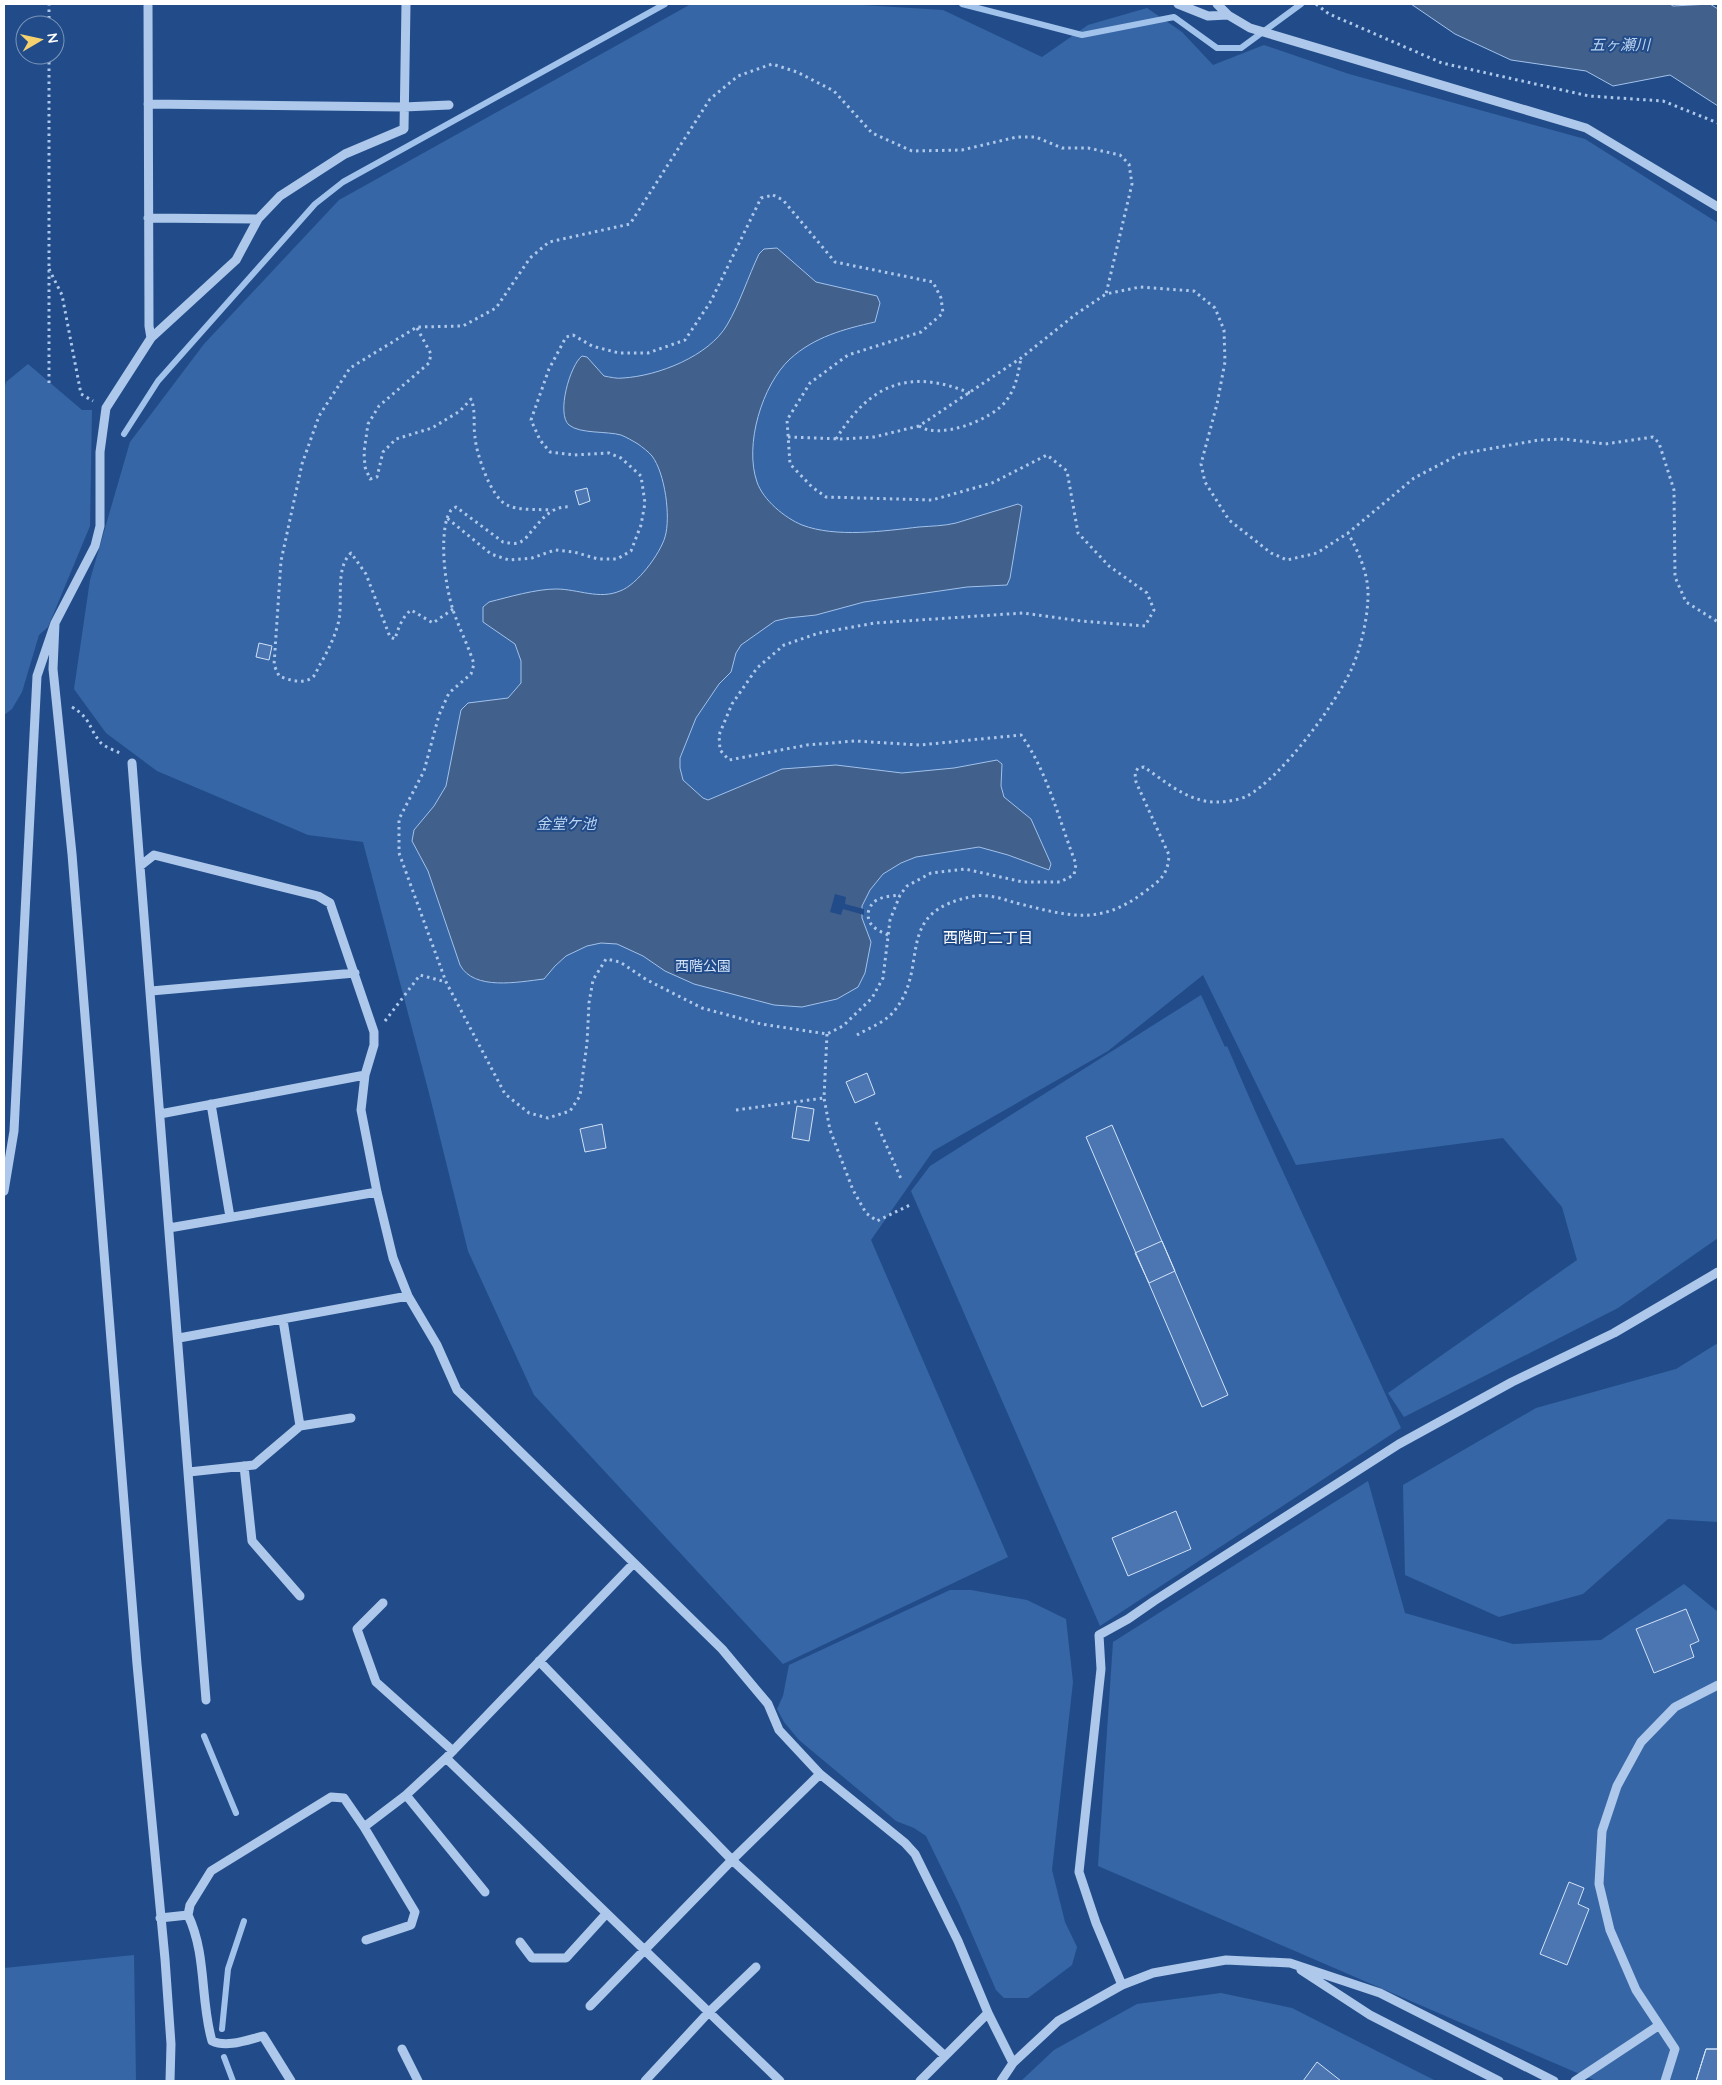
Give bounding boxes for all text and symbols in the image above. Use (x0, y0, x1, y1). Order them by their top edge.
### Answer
north arrow (15, 15, 65, 65)
text: N (43, 31, 63, 44)
water label: 五ヶ瀬川 (1590, 35, 1652, 54)
water label: 金堂ケ池 (536, 814, 598, 833)
district label: 西階町二丁目 (943, 928, 1033, 947)
park label: 西階公園 (675, 957, 731, 975)

